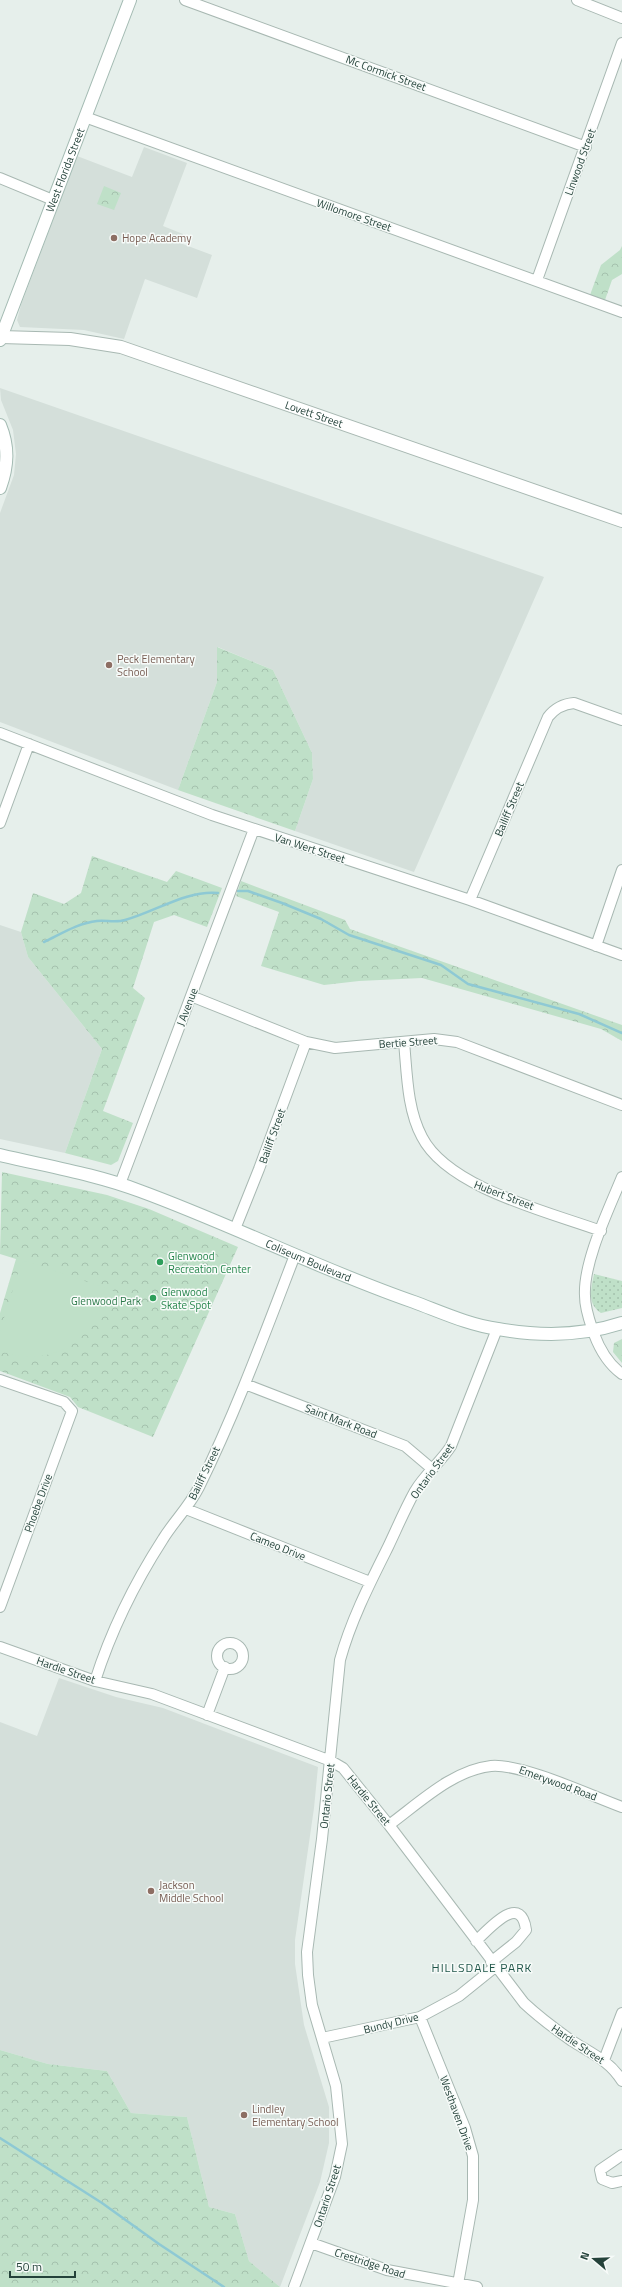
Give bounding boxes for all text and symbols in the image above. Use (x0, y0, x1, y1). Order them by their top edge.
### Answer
street label: Mc Cormick Street (344, 51, 428, 95)
street label: West Florida Street (42, 125, 88, 214)
street label: Linwood Street (560, 126, 600, 198)
street label: Willomore Street (314, 195, 394, 235)
place label: Hope Academy (122, 230, 192, 246)
marker: Hope Academy (109, 233, 119, 243)
street label: Lovett Street (283, 397, 345, 432)
place label: Peck Elementary School (117, 651, 196, 680)
marker: Peck Elementary School (104, 660, 114, 670)
street label: Bailiff Street (490, 779, 528, 839)
street label: Van Wert Street (273, 829, 348, 867)
street label: J Avenue (172, 985, 202, 1029)
street label: Bertie Street (378, 1032, 438, 1052)
street label: Bailiff Street (255, 1106, 289, 1166)
street label: Hubert Street (472, 1176, 536, 1214)
street label: Coliseum Boulevard (263, 1235, 354, 1286)
place label: Glenwood Recreation Center (168, 1248, 251, 1277)
marker: Glenwood Recreation Center (155, 1257, 165, 1267)
place label: Glenwood Skate Spot (161, 1284, 211, 1313)
park label: Glenwood Park (71, 1293, 142, 1309)
marker: Glenwood Skate Spot (148, 1293, 158, 1303)
street label: Saint Mark Road (303, 1400, 380, 1442)
street label: Ontario Street (406, 1440, 458, 1502)
street label: Bailiff Street (184, 1443, 224, 1502)
street label: Phoebe Drive (20, 1471, 56, 1535)
street label: Cameo Drive (248, 1528, 309, 1565)
street label: Hardie Street (34, 1652, 98, 1688)
street label: Emerywood Road (517, 1761, 599, 1805)
street label: Ontario Street (316, 1763, 338, 1829)
street label: Hardie Street (344, 1771, 395, 1829)
place label: Jackson Middle School (159, 1877, 224, 1906)
marker: Jackson Middle School (146, 1886, 156, 1896)
district label: HILLSDALE PARK (432, 1958, 532, 1977)
street label: Bundy Drive (362, 2008, 421, 2038)
street label: Hardie Street (548, 2020, 608, 2068)
street label: Westhaven Drive (436, 2073, 478, 2153)
place label: Lindley Elementary School (252, 2101, 339, 2130)
marker: Lindley Elementary School (239, 2110, 249, 2120)
street label: Ontario Street (309, 2162, 345, 2230)
north arrow (574, 2239, 614, 2279)
street label: Crestridge Road (333, 2244, 408, 2282)
text: N (576, 2250, 593, 2262)
scale bar (10, 2253, 75, 2279)
text: 50 m (16, 2257, 42, 2276)

